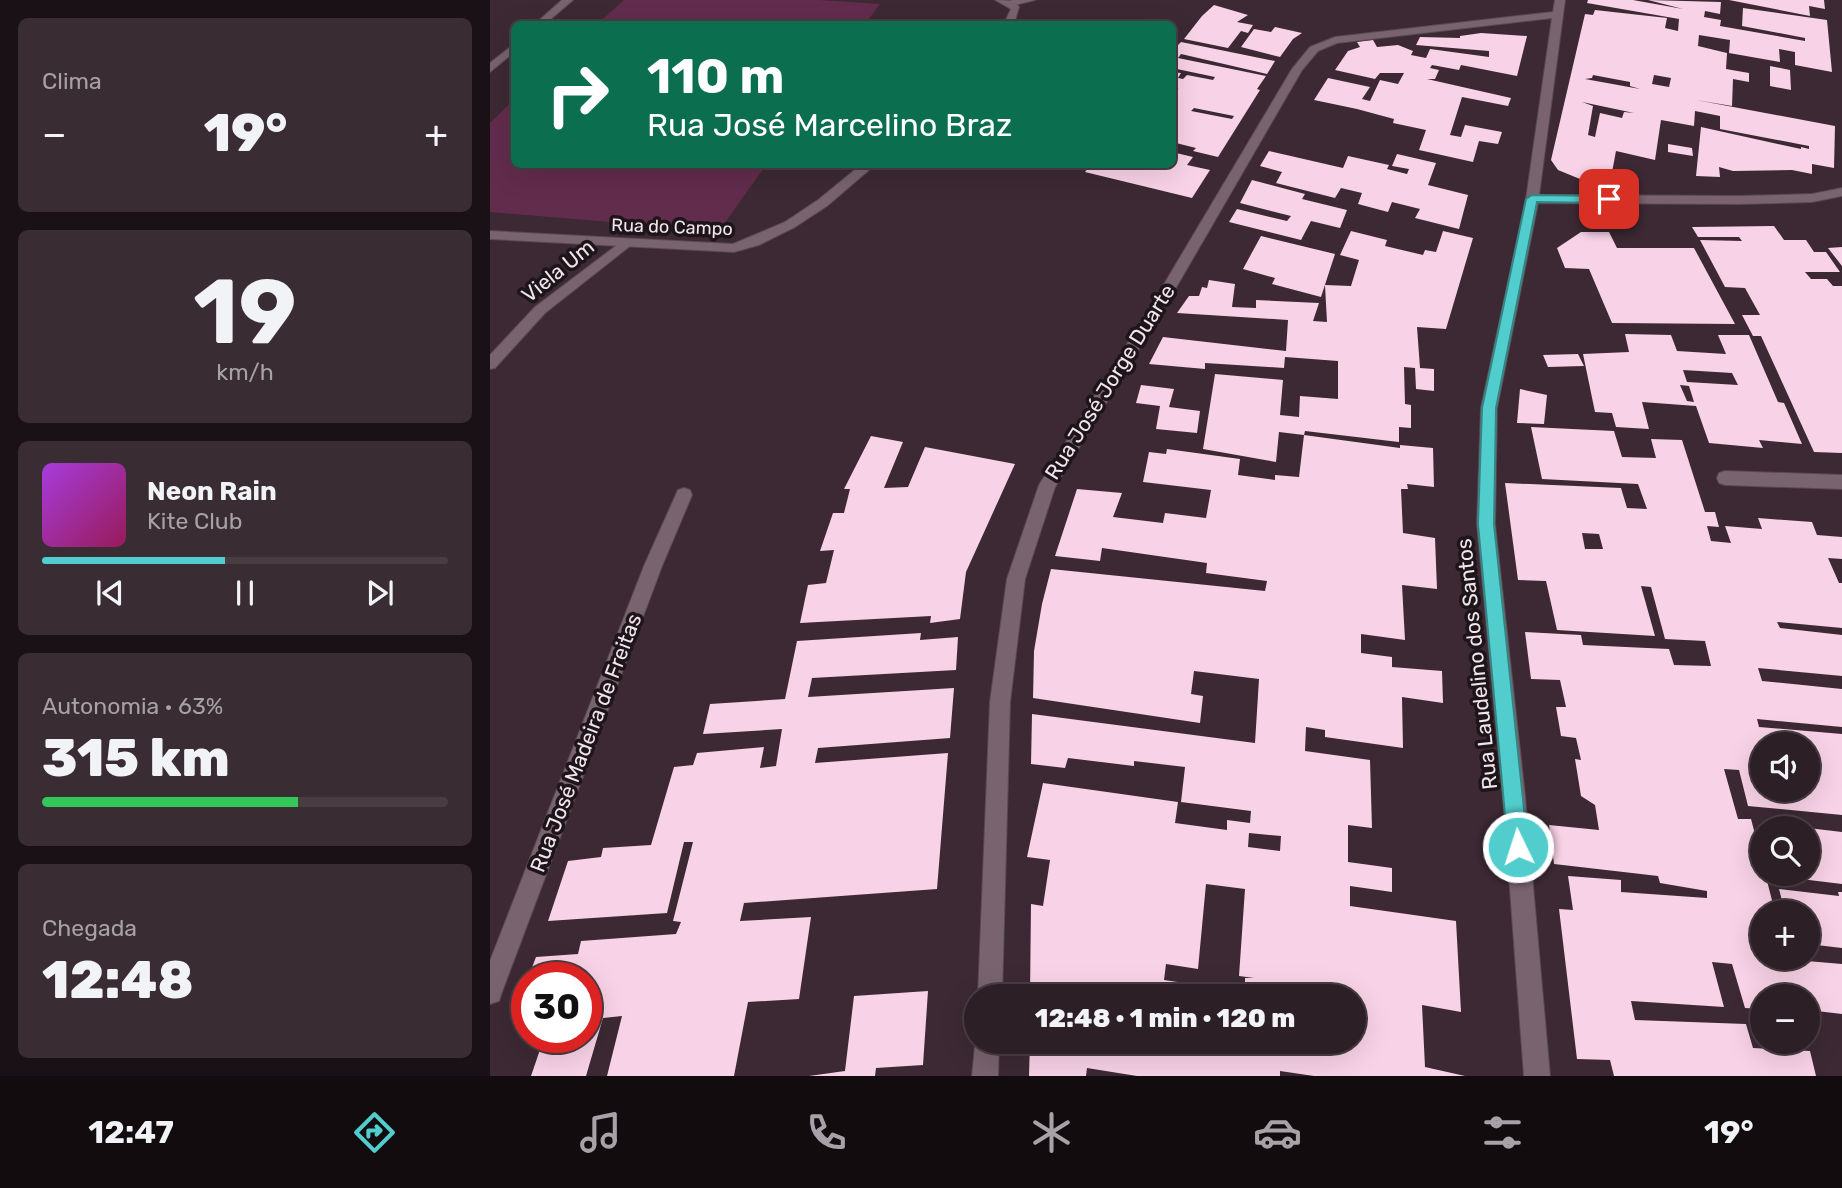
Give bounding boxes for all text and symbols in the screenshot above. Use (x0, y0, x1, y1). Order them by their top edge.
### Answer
text: 110 m (647, 47, 784, 105)
icon: right (532, 49, 623, 140)
text: Clima (42, 67, 102, 95)
text: 19° (204, 102, 287, 164)
text: Rua José Marcelino Braz (647, 106, 1012, 144)
text: − (42, 111, 67, 157)
text: + (424, 111, 448, 157)
pin (1579, 169, 1639, 229)
icon: arrive (1590, 180, 1628, 218)
street label: Rua do Campo (611, 214, 733, 240)
street label: Viela Um (516, 234, 599, 307)
text: 19 (193, 258, 297, 366)
street label: Rua José Jorge Duarte (1039, 280, 1180, 484)
text: km/h (216, 358, 274, 386)
text: Neon Rain (147, 476, 277, 507)
text: Kite Club (147, 507, 242, 535)
street label: Rua Laudelino dos Santos (1451, 537, 1502, 791)
icon: previous (91, 574, 129, 612)
icon: pause (226, 574, 264, 612)
icon: next (361, 574, 399, 612)
street label: Rua José Madeira de Freitas (525, 610, 646, 876)
text: Autonomia · 63% (42, 692, 223, 720)
text: 315 km (42, 727, 230, 789)
map controls (1750, 732, 1820, 1054)
button: sound (1750, 732, 1820, 802)
position arrow (1481, 810, 1555, 884)
button: search (1750, 816, 1820, 886)
button: + (1750, 900, 1820, 970)
text: Chegada (42, 914, 137, 942)
text: 12:48 (42, 949, 194, 1011)
speed limit sign: 30 (511, 962, 602, 1053)
button: − (1750, 984, 1820, 1054)
text: 12:48 · 1 min · 120 m (1035, 1003, 1295, 1034)
icon: directions (350, 1108, 399, 1157)
icon: music (576, 1108, 625, 1157)
icon: phone (802, 1108, 851, 1157)
icon: climate (1027, 1108, 1076, 1157)
icon: car (1253, 1108, 1302, 1157)
icon: filters (1478, 1108, 1527, 1157)
text: 12:47 (88, 1113, 174, 1151)
text: 19° (1704, 1113, 1754, 1151)

